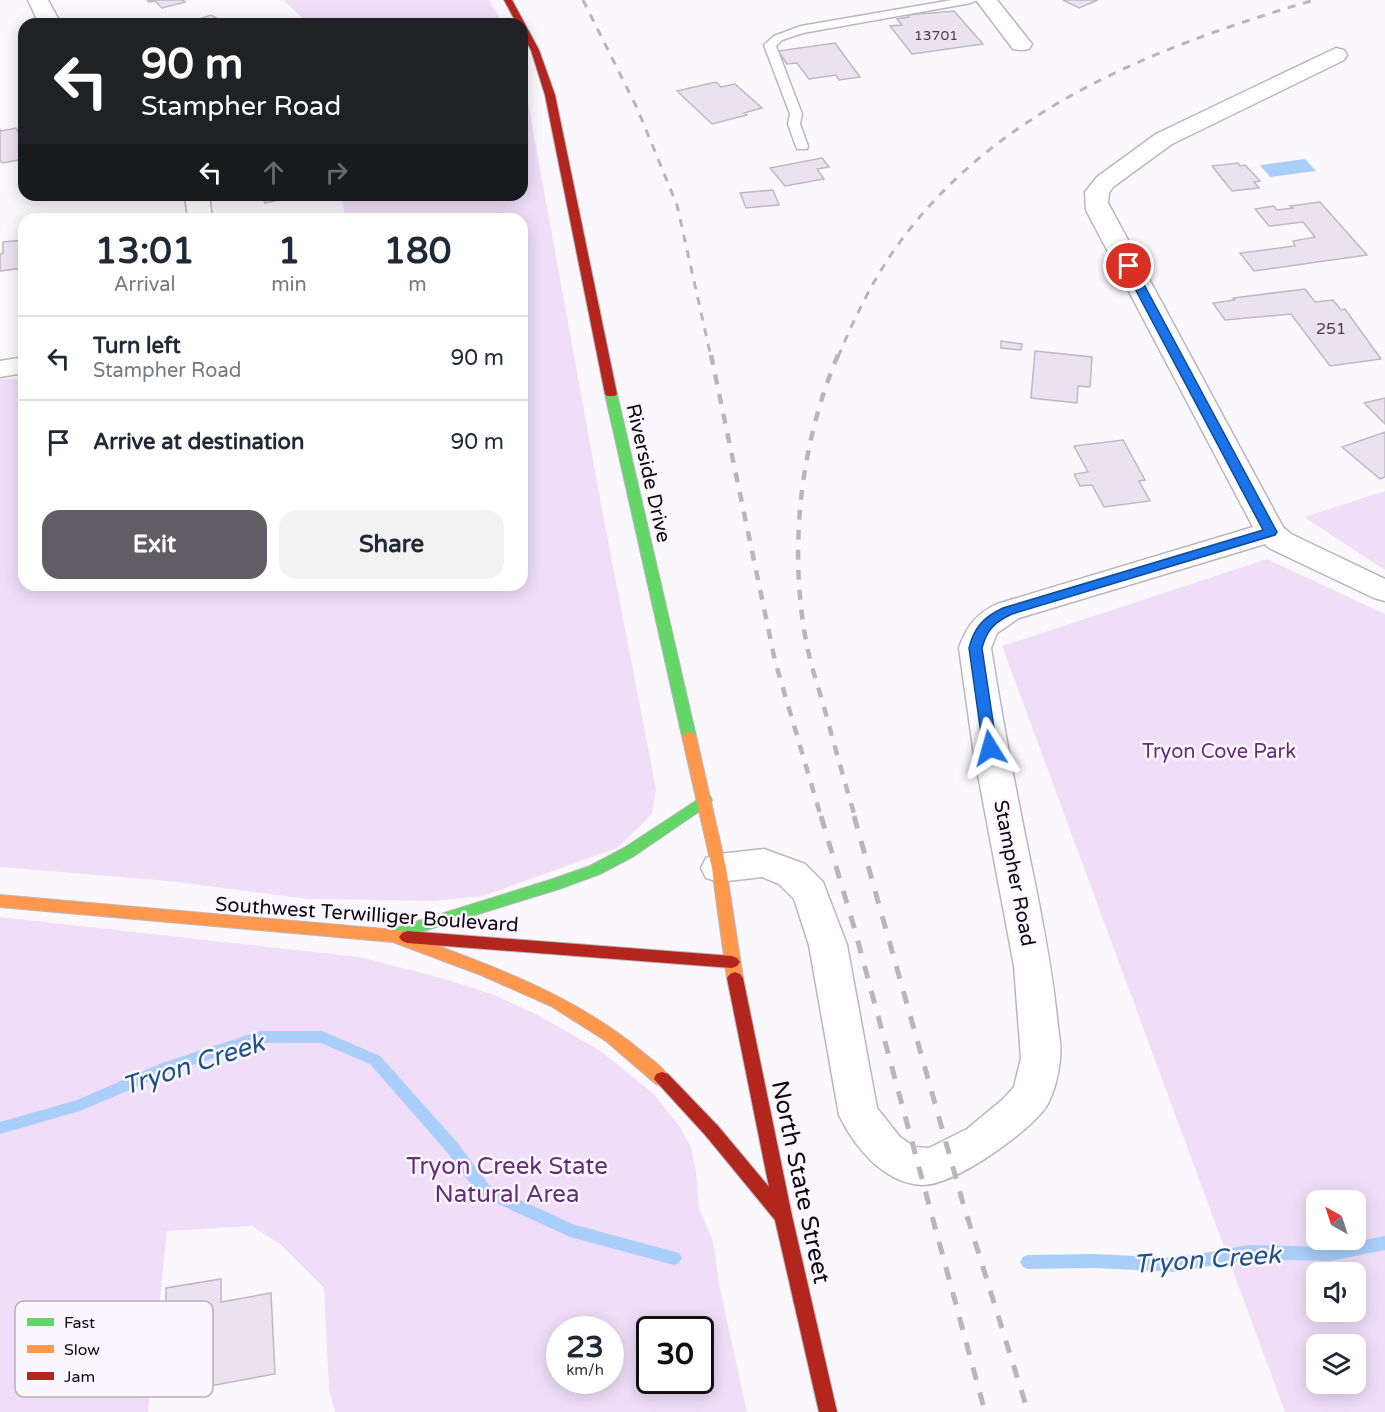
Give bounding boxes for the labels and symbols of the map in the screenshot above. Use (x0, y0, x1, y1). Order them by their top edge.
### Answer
house number: 13701 (914, 27, 958, 44)
pin (1103, 240, 1154, 291)
house number: 251 (1316, 319, 1346, 339)
street label: Riverside Drive (620, 402, 676, 545)
position arrow (958, 716, 1022, 780)
park label: Tryon Cove Park (1142, 740, 1296, 764)
street label: Stampher Road (988, 798, 1040, 948)
street label: Southwest Terwilliger Boulevard (214, 892, 519, 938)
water label: Tryon Creek (118, 1026, 270, 1102)
street label: North State Street (765, 1078, 836, 1286)
park label: Tryon Creek State Natural Area (406, 1152, 608, 1209)
north arrow (1306, 1190, 1366, 1250)
water label: Tryon Creek (1132, 1239, 1283, 1280)
legend (15, 1301, 213, 1397)
text: Fast (64, 1313, 95, 1333)
speed limit sign: 30 (636, 1316, 714, 1394)
text: Slow (64, 1340, 100, 1360)
text: Jam (64, 1367, 95, 1387)

